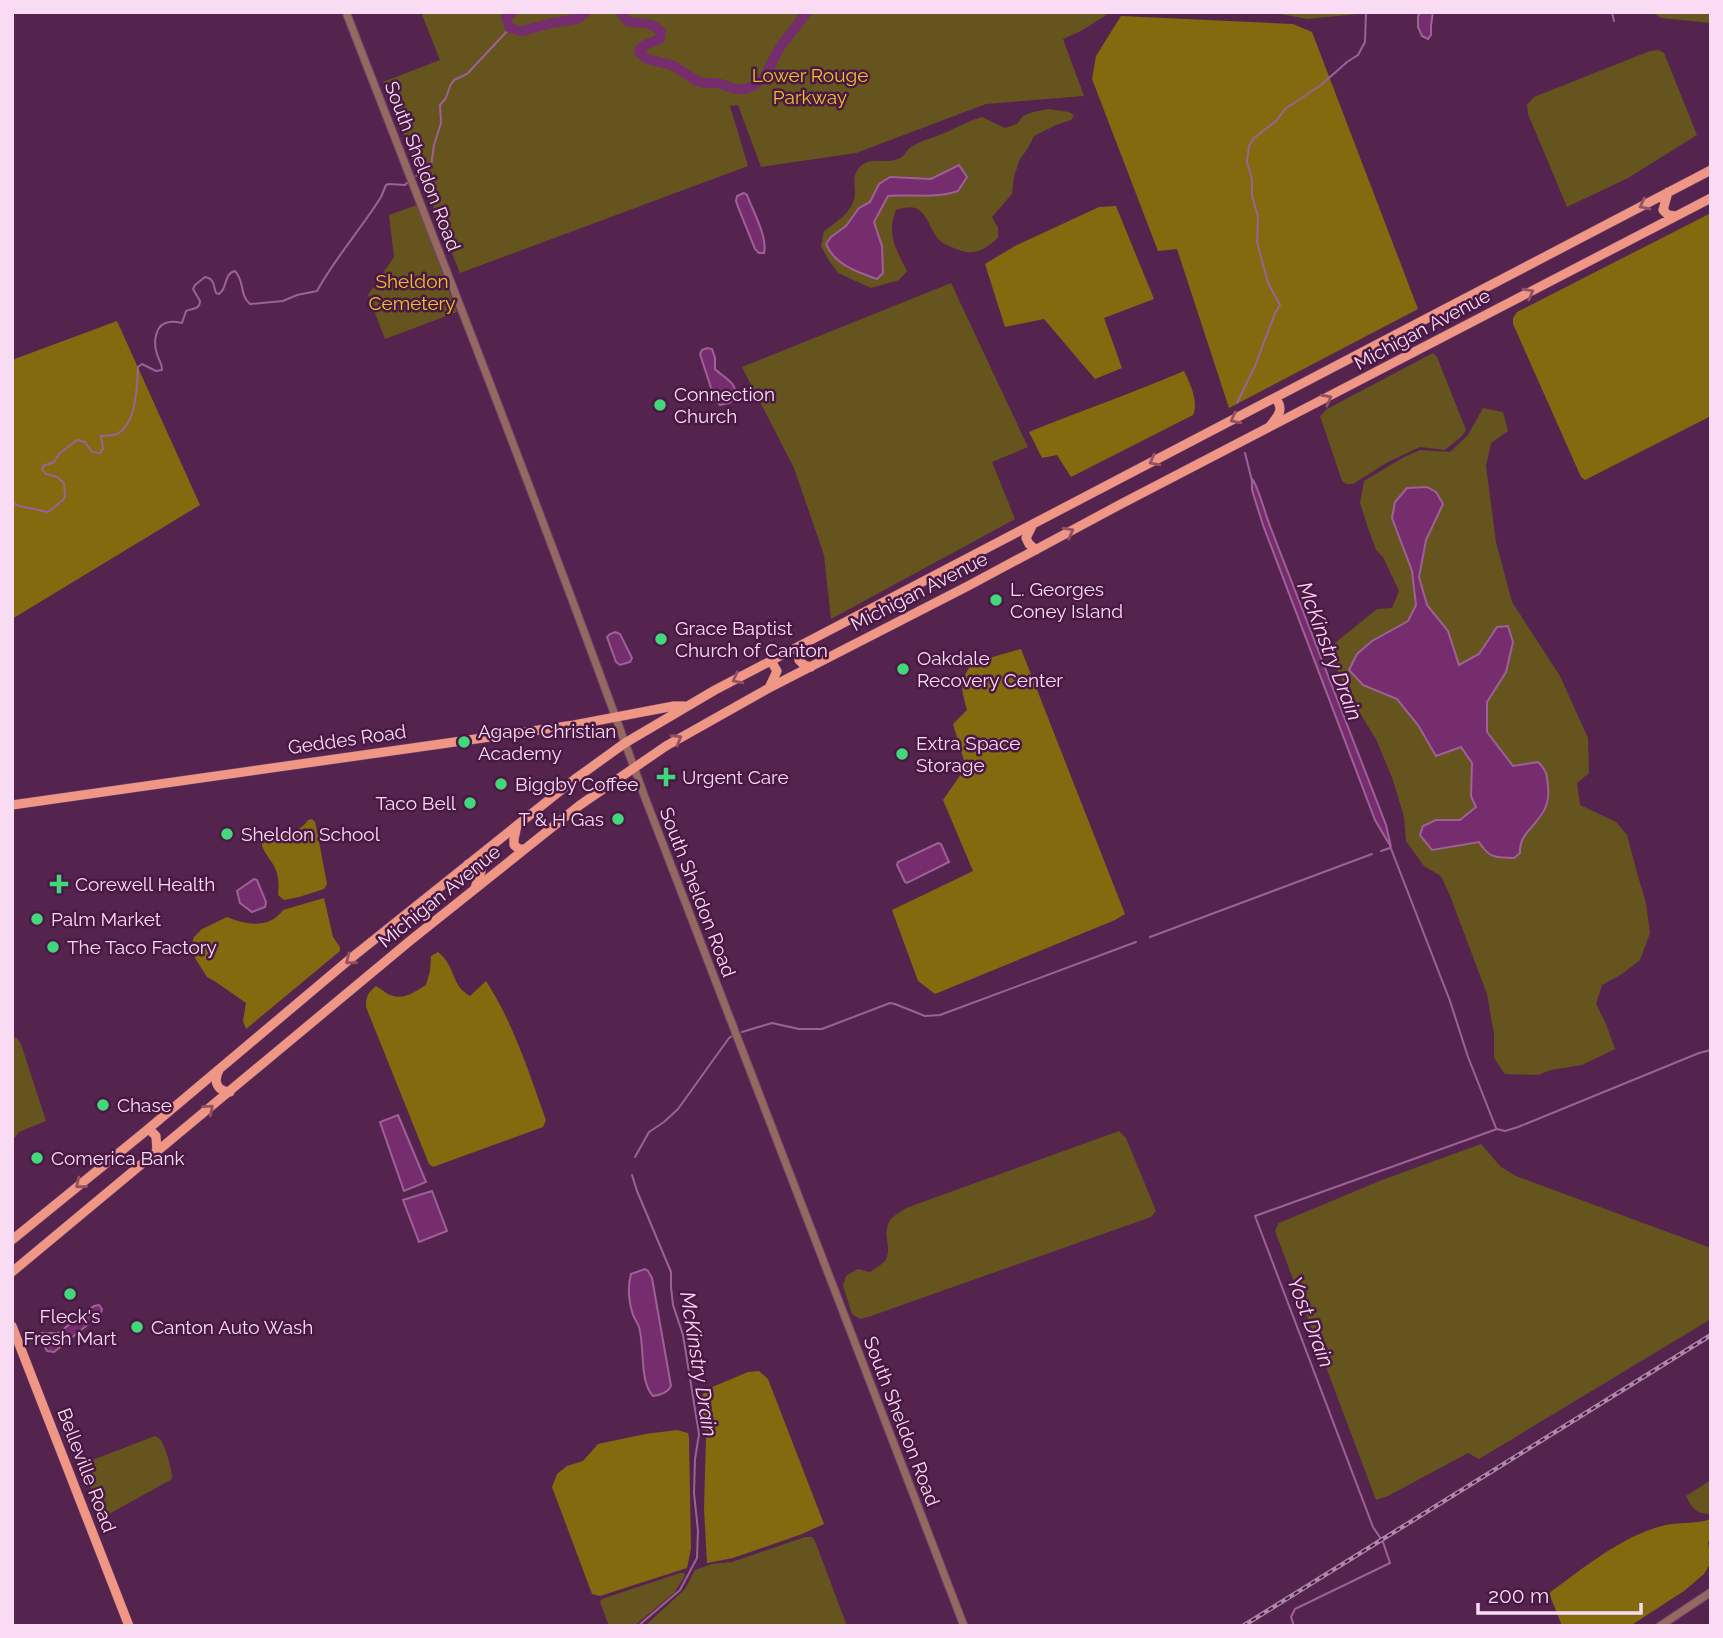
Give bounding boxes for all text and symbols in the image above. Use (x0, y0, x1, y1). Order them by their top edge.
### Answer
park label: Lower Rouge Parkway (752, 64, 868, 108)
street label: South Sheldon Road (380, 78, 466, 254)
one-way arrow (1639, 196, 1651, 210)
park label: Sheldon Cemetery (368, 270, 456, 314)
street label: Michigan Avenue (1350, 284, 1494, 374)
one-way arrow (1521, 288, 1534, 302)
place label: Connection Church (674, 383, 775, 427)
one-way arrow (1320, 393, 1332, 407)
marker: Connection Church (652, 397, 668, 413)
one-way arrow (1230, 410, 1242, 424)
one-way arrow (1149, 452, 1161, 466)
one-way arrow (1062, 527, 1074, 540)
street label: Michigan Avenue (847, 547, 991, 635)
place label: L. Georges Coney Island (1010, 578, 1123, 622)
water label: McKinstry Drain (1292, 578, 1368, 724)
marker: L. Georges Coney Island (988, 592, 1004, 608)
place label: Grace Baptist Church of Canton (675, 617, 828, 661)
marker: Grace Baptist Church of Canton (653, 631, 669, 647)
place label: Oakdale Recovery Center (917, 647, 1063, 691)
marker: Oakdale Recovery Center (895, 661, 911, 677)
one-way arrow (731, 670, 744, 684)
street label: Geddes Road (286, 720, 408, 758)
place label: Agape Christian Academy (478, 720, 616, 764)
place label: Extra Space Storage (916, 732, 1020, 776)
marker: Agape Christian Academy (456, 734, 472, 750)
one-way arrow (669, 735, 682, 748)
marker: Extra Space Storage (894, 746, 910, 762)
place label: Urgent Care (682, 766, 789, 788)
marker: Urgent Care (656, 767, 676, 787)
place label: Biggby Coffee (515, 773, 639, 795)
marker: Biggby Coffee (493, 776, 509, 792)
place label: Taco Bell (375, 792, 457, 814)
marker: Taco Bell (462, 795, 478, 811)
street label: South Sheldon Road (655, 804, 741, 980)
place label: T & H Gas (519, 808, 604, 830)
marker: T & H Gas (610, 811, 626, 827)
place label: Sheldon School (241, 823, 381, 845)
marker: Sheldon School (219, 826, 235, 842)
street label: Michigan Avenue (374, 840, 504, 952)
place label: Corewell Health (75, 873, 215, 895)
marker: Corewell Health (49, 874, 69, 894)
place label: Palm Market (51, 908, 162, 930)
marker: Palm Market (29, 911, 45, 927)
place label: The Taco Factory (67, 936, 217, 958)
marker: The Taco Factory (45, 939, 61, 955)
one-way arrow (345, 951, 357, 964)
place label: Chase (117, 1094, 172, 1116)
marker: Chase (95, 1097, 111, 1113)
one-way arrow (201, 1105, 214, 1117)
place label: Comerica Bank (51, 1147, 185, 1169)
marker: Comerica Bank (29, 1150, 45, 1166)
one-way arrow (76, 1176, 88, 1189)
water label: Yost Drain (1282, 1273, 1340, 1371)
marker: Fleck's Fresh Mart (62, 1286, 78, 1302)
water label: McKinstry Drain (675, 1290, 723, 1438)
place label: Fleck's Fresh Mart (23, 1305, 117, 1349)
place label: Canton Auto Wash (151, 1316, 313, 1338)
marker: Canton Auto Wash (129, 1319, 145, 1335)
street label: South Sheldon Road (859, 1333, 945, 1509)
street label: Belleville Road (53, 1405, 121, 1535)
scale bar (1478, 1572, 1641, 1616)
text: 200 m (1488, 1583, 1549, 1608)

